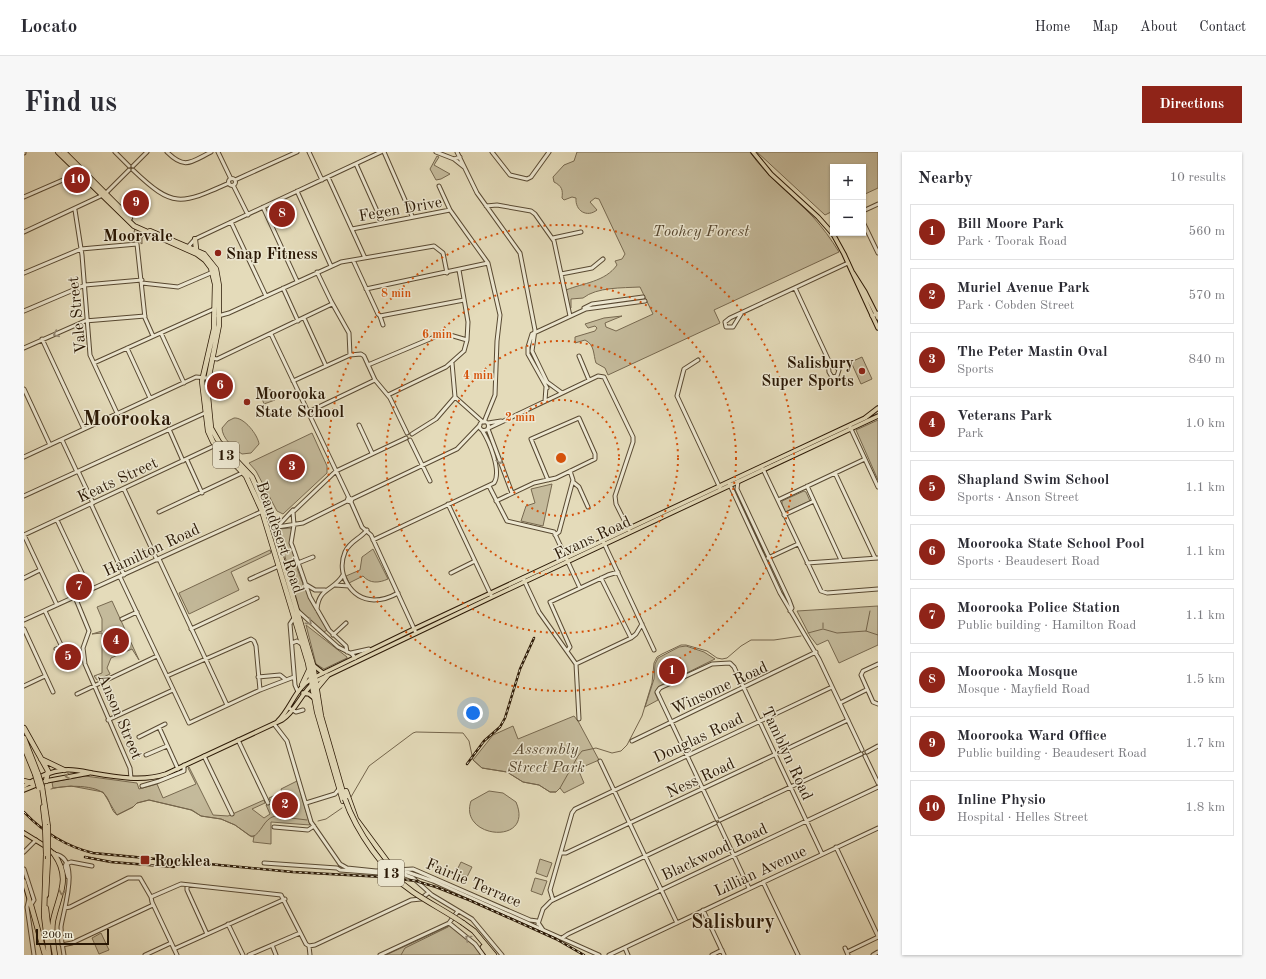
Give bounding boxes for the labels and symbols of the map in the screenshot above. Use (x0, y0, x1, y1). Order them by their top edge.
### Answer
pin: 10 (64, 165, 90, 195)
pin: 9 (123, 188, 149, 218)
street label: Fegen Drive (357, 195, 443, 225)
pin: 8 (269, 199, 295, 229)
park label: Toohey Forest (653, 224, 750, 240)
district label: Moorvale (103, 228, 173, 245)
place label: Snap Fitness (226, 247, 318, 263)
marker: Snap Fitness (213, 248, 223, 258)
street label: Vale Street (66, 275, 90, 354)
text: 8 min (381, 288, 411, 300)
one-way arrow (52, 329, 59, 337)
text: 6 min (422, 329, 452, 341)
place label: Salisbury Super Sports (761, 356, 854, 390)
marker: Salisbury Super Sports (857, 366, 867, 376)
text: 4 min (463, 370, 493, 382)
pin: 6 (207, 371, 233, 401)
place label: Moorooka State School (255, 387, 344, 421)
marker: Moorooka State School (242, 397, 252, 407)
district label: Moorooka (83, 410, 171, 430)
text: 2 min (505, 412, 535, 424)
road number: 13 (213, 442, 239, 468)
centre of rings (554, 451, 568, 465)
pin: 3 (279, 452, 305, 482)
street label: Keats Street (75, 455, 161, 506)
one-way arrow (496, 458, 504, 465)
street label: Beaudesert Road (252, 480, 306, 596)
street label: Evans Road (552, 514, 634, 564)
street label: Hamilton Road (101, 522, 202, 580)
pin: 7 (66, 572, 92, 602)
one-way arrow (305, 618, 312, 625)
pin: 4 (103, 626, 129, 656)
pin: 5 (55, 642, 81, 672)
pin: 1 (659, 656, 685, 686)
street label: Winsome Road (669, 659, 771, 718)
street label: Anson Street (94, 672, 145, 762)
your location (463, 703, 483, 723)
street label: Tamblyn Road (758, 705, 815, 803)
street label: Douglas Road (652, 711, 746, 767)
park label: Assembly Street Park (507, 742, 585, 776)
street label: Ness Road (664, 756, 738, 802)
one-way arrow (65, 771, 71, 779)
pin: 2 (272, 790, 298, 820)
street label: Blackwood Road (660, 821, 770, 884)
street label: Lillian Avenue (712, 843, 809, 900)
marker: Rocklea (139, 854, 151, 866)
place label: Rocklea (154, 854, 211, 870)
street label: Fairlie Terrace (423, 857, 523, 911)
road number: 13 (378, 860, 404, 886)
one-way arrow (58, 889, 66, 895)
district label: Salisbury (691, 913, 775, 933)
scale bar (36, 927, 109, 946)
one-way arrow (465, 935, 472, 942)

